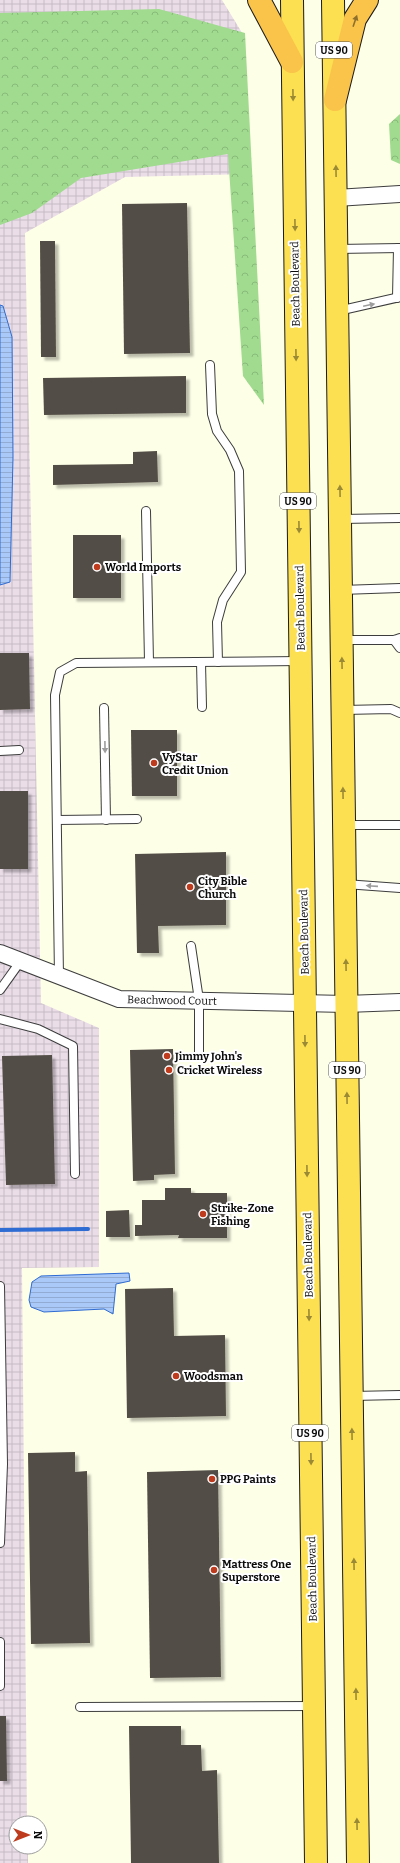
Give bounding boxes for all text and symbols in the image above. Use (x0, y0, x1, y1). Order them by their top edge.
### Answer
one-way arrow (352, 15, 358, 27)
road number: US 90 (316, 42, 352, 58)
one-way arrow (290, 89, 296, 102)
one-way arrow (333, 164, 339, 177)
one-way arrow (291, 219, 298, 231)
street label: Beach Boulevard (288, 241, 303, 327)
one-way arrow (363, 301, 375, 307)
one-way arrow (293, 349, 299, 362)
one-way arrow (337, 484, 343, 497)
road number: US 90 (280, 493, 316, 509)
one-way arrow (296, 521, 302, 534)
place label: World Imports (105, 561, 182, 574)
marker: World Imports (92, 562, 102, 572)
street label: Beach Boulevard (293, 565, 308, 651)
one-way arrow (339, 656, 345, 669)
one-way arrow (102, 741, 108, 754)
place label: VyStar Credit Union (162, 751, 228, 777)
marker: VyStar Credit Union (149, 758, 159, 768)
one-way arrow (340, 787, 347, 799)
place label: City Bible Church (198, 875, 247, 901)
marker: City Bible Church (185, 882, 195, 892)
one-way arrow (366, 883, 378, 890)
street label: Beach Boulevard (297, 889, 312, 975)
one-way arrow (343, 958, 349, 971)
street label: Beachwood Court (127, 993, 217, 1008)
one-way arrow (302, 1035, 309, 1047)
place label: Jimmy John's (174, 1050, 243, 1063)
marker: Jimmy John's (162, 1051, 172, 1061)
road number: US 90 (329, 1062, 365, 1078)
place label: Cricket Wireless (177, 1064, 263, 1077)
marker: Cricket Wireless (164, 1065, 174, 1075)
one-way arrow (344, 1092, 351, 1104)
one-way arrow (304, 1165, 310, 1178)
place label: Strike-Zone Fishing (211, 1202, 274, 1228)
marker: Strike-Zone Fishing (198, 1209, 208, 1219)
street label: Beach Boulevard (301, 1212, 316, 1298)
one-way arrow (306, 1309, 312, 1322)
place label: Woodsman (184, 1370, 243, 1383)
marker: Woodsman (171, 1371, 181, 1381)
road number: US 90 (292, 1425, 328, 1441)
one-way arrow (349, 1427, 355, 1440)
one-way arrow (308, 1453, 314, 1466)
place label: PPG Paints (220, 1473, 276, 1486)
marker: PPG Paints (207, 1474, 217, 1484)
street label: Beach Boulevard (305, 1536, 320, 1622)
one-way arrow (351, 1557, 357, 1570)
place label: Mattress One Superstore (222, 1558, 291, 1584)
marker: Mattress One Superstore (209, 1565, 219, 1575)
one-way arrow (353, 1687, 359, 1700)
north arrow (8, 1815, 48, 1855)
one-way arrow (354, 1818, 361, 1830)
text: N (31, 1831, 44, 1840)

